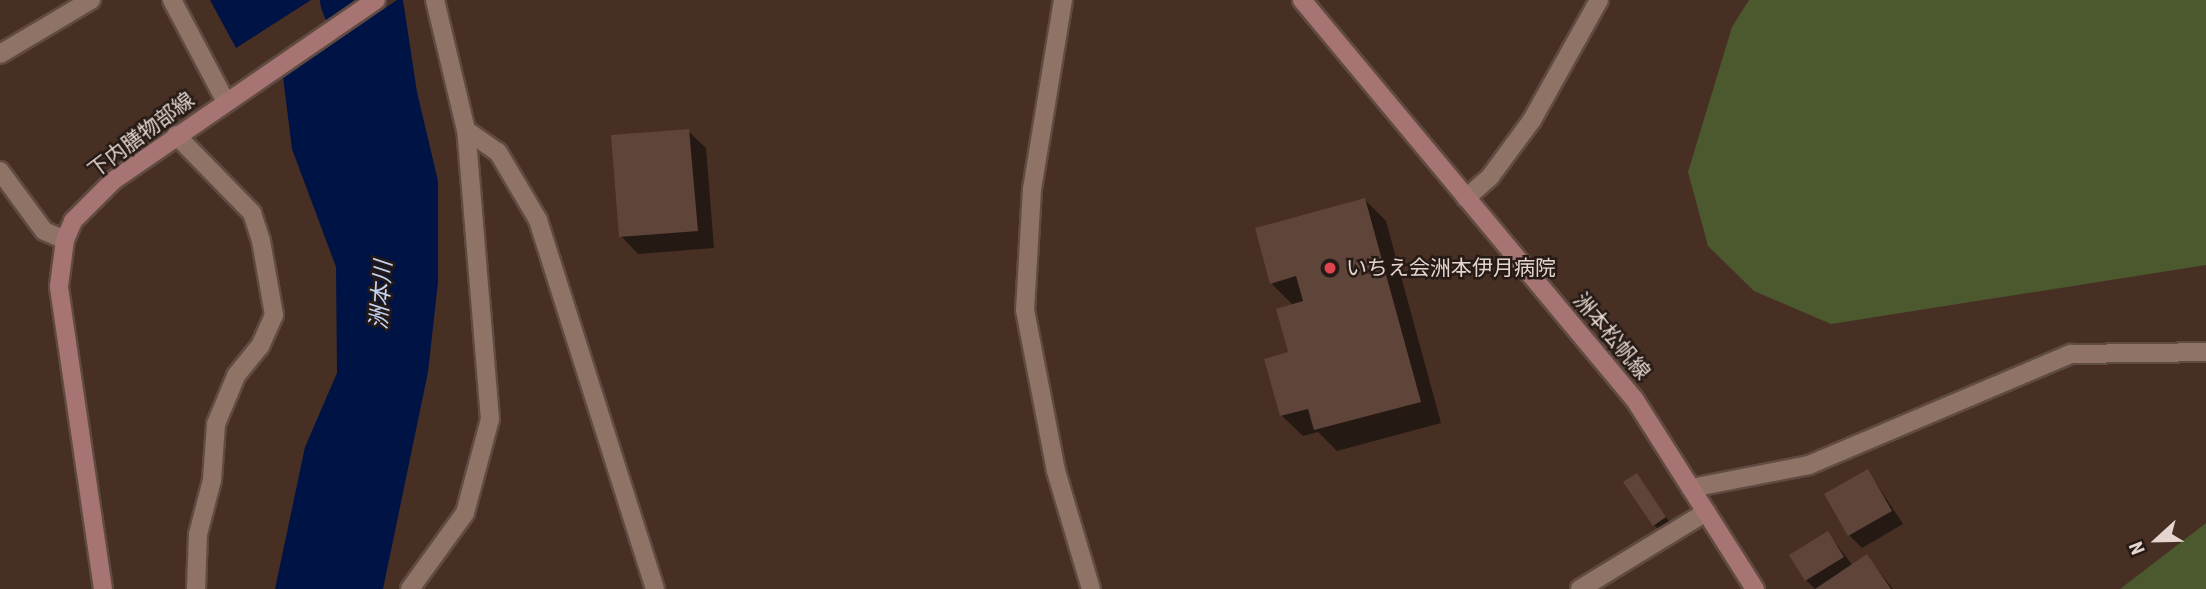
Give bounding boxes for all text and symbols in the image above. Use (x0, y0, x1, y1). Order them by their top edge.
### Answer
street label: 下内膳物部線 (83, 87, 199, 183)
place label: いちえ会洲本伊月病院 (1346, 255, 1556, 281)
marker: いちえ会洲本伊月病院 (1320, 258, 1340, 278)
water label: 洲本川 (366, 260, 398, 330)
street label: 洲本松帆線 (1569, 288, 1655, 384)
north arrow (2122, 505, 2192, 575)
text: N (2124, 538, 2150, 558)

